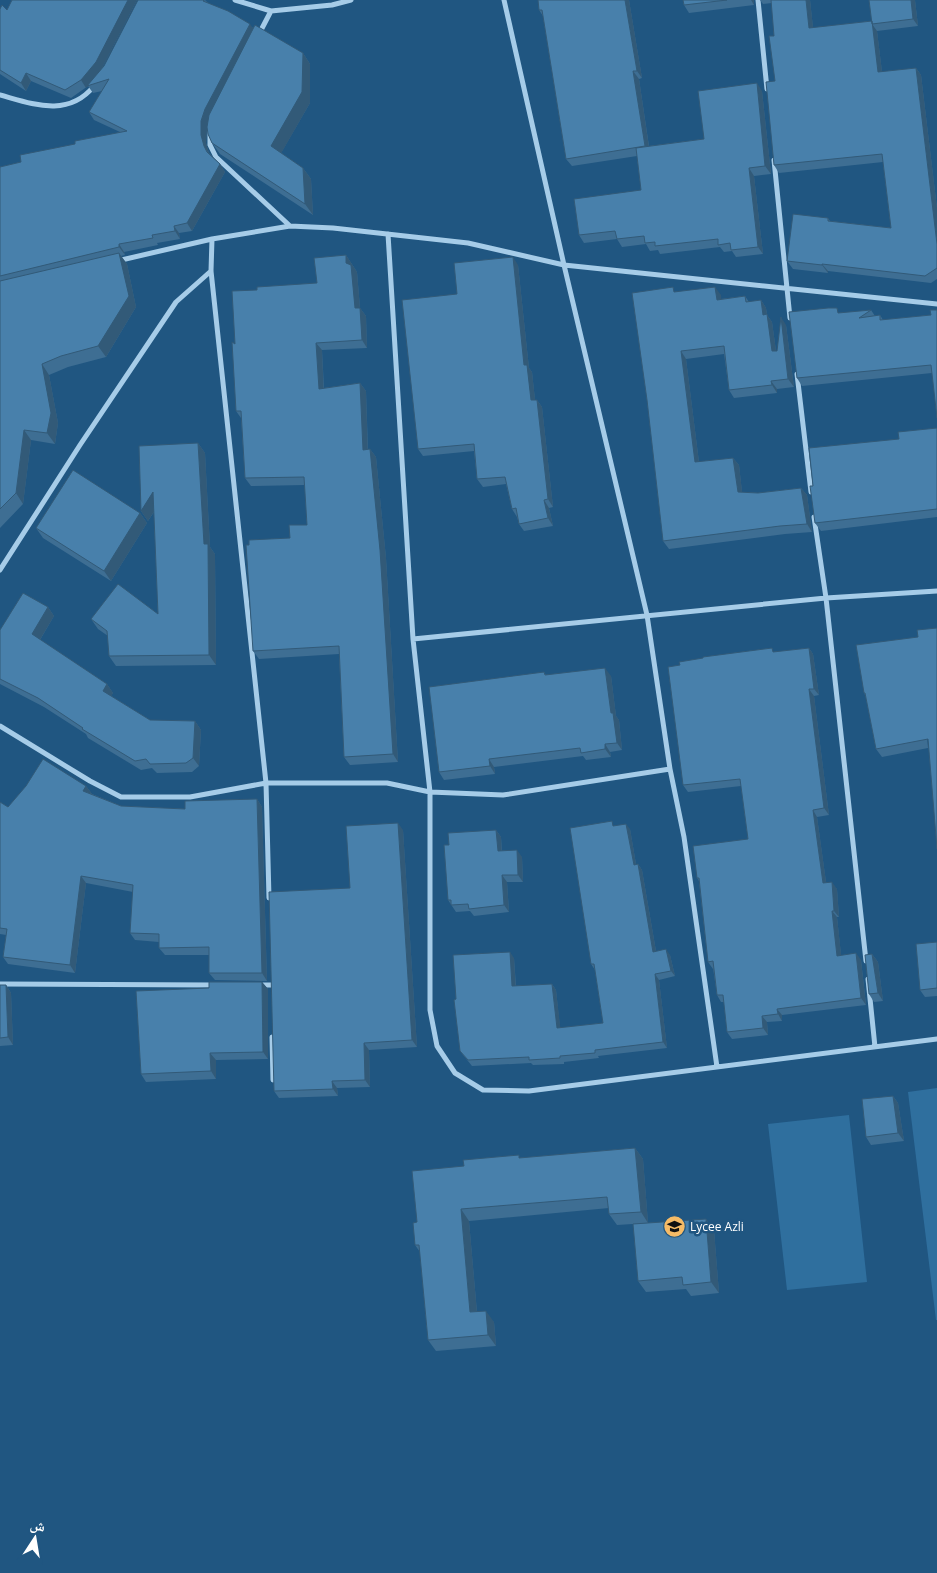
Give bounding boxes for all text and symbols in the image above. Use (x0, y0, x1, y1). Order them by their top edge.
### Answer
school or university icon: Lycee Azli (662, 1215, 686, 1239)
place label: Lycee Azli (690, 1218, 744, 1235)
north arrow (10, 1513, 60, 1563)
text: ش (29, 1514, 47, 1536)

